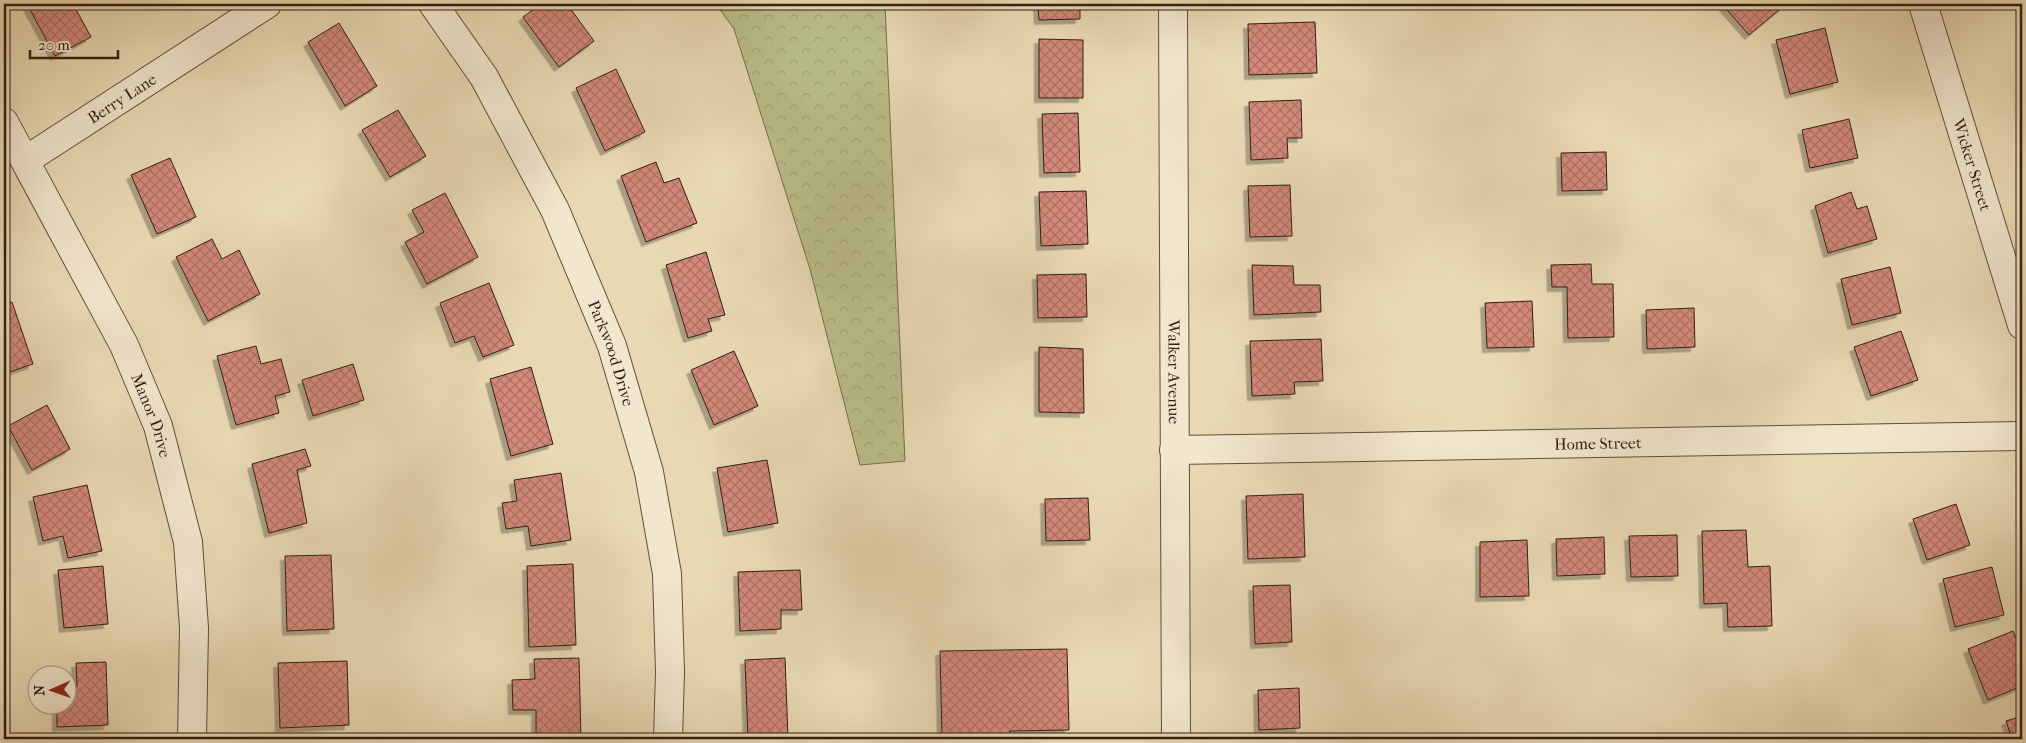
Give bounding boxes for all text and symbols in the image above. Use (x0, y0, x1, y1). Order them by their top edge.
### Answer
scale bar (30, 28, 118, 60)
text: 20 m (38, 36, 70, 54)
street label: Berry Lane (84, 69, 160, 127)
street label: Wicker Street (1949, 115, 1996, 213)
street label: Parkwood Drive (584, 297, 639, 408)
street label: Walker Avenue (1165, 319, 1184, 424)
street label: Manor Drive (127, 370, 175, 460)
street label: Home Street (1554, 433, 1642, 453)
north arrow (28, 666, 78, 716)
text: N (31, 684, 48, 696)

